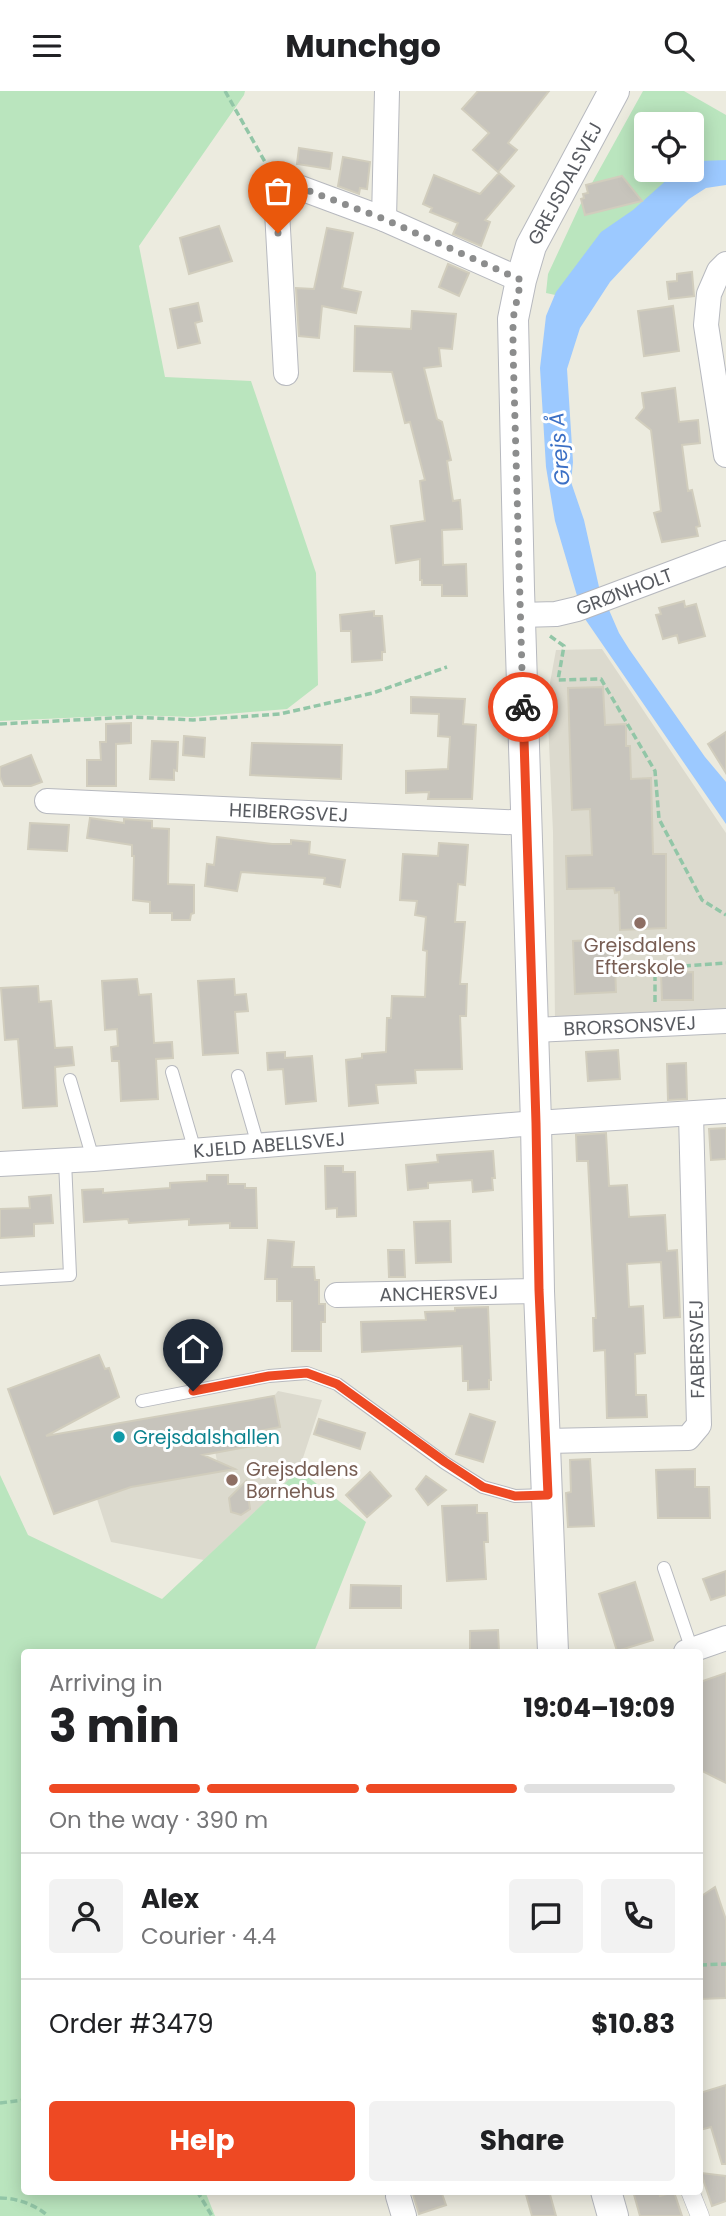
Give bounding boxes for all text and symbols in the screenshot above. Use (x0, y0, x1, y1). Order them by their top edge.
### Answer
text: Munchgo (285, 23, 441, 68)
icon: menu (28, 27, 66, 65)
icon: search (660, 27, 698, 65)
map controls (634, 112, 704, 182)
button: locate (634, 112, 704, 182)
street label: GREJSDALSVEJ (521, 117, 608, 249)
pin (248, 161, 308, 233)
icon: bag (259, 172, 297, 210)
water label: Grejs Å (541, 411, 577, 487)
street label: GRØNHOLT (572, 561, 676, 622)
courier (488, 672, 558, 742)
icon: bike (504, 688, 542, 726)
street label: HEIBERGSVEJ (229, 796, 349, 828)
marker: Grejsdalens Efterskole (632, 915, 648, 931)
place label: Grejsdalens Efterskole (584, 932, 696, 981)
street label: BRORSONSVEJ (563, 1009, 697, 1042)
street label: KJELD ABELLSVEJ (192, 1125, 346, 1164)
street label: ANCHERSVEJ (379, 1278, 499, 1308)
street label: FABERSVEJ (683, 1299, 711, 1399)
pin (163, 1319, 223, 1391)
icon: home (174, 1330, 212, 1368)
place label: Grejsdalshallen (133, 1424, 280, 1451)
marker: Grejsdalshallen (111, 1429, 127, 1445)
place label: Grejsdalens Børnehus (246, 1456, 359, 1505)
marker: Grejsdalens Børnehus (224, 1472, 240, 1488)
text: Arriving in (49, 1667, 163, 1699)
text: 19:04–19:09 (523, 1690, 675, 1726)
text: 3 min (49, 1694, 180, 1758)
text: On the way · 390 m (49, 1804, 268, 1836)
button: person (49, 1879, 123, 1953)
button: chat (509, 1879, 583, 1953)
button: phone (601, 1879, 675, 1953)
text: Alex (141, 1881, 199, 1917)
text: Courier · 4.4 (141, 1920, 276, 1952)
text: Order #3479 (49, 2006, 214, 2042)
text: $10.83 (591, 2006, 675, 2042)
button: Help (49, 2101, 355, 2181)
button: Share (369, 2101, 675, 2181)

